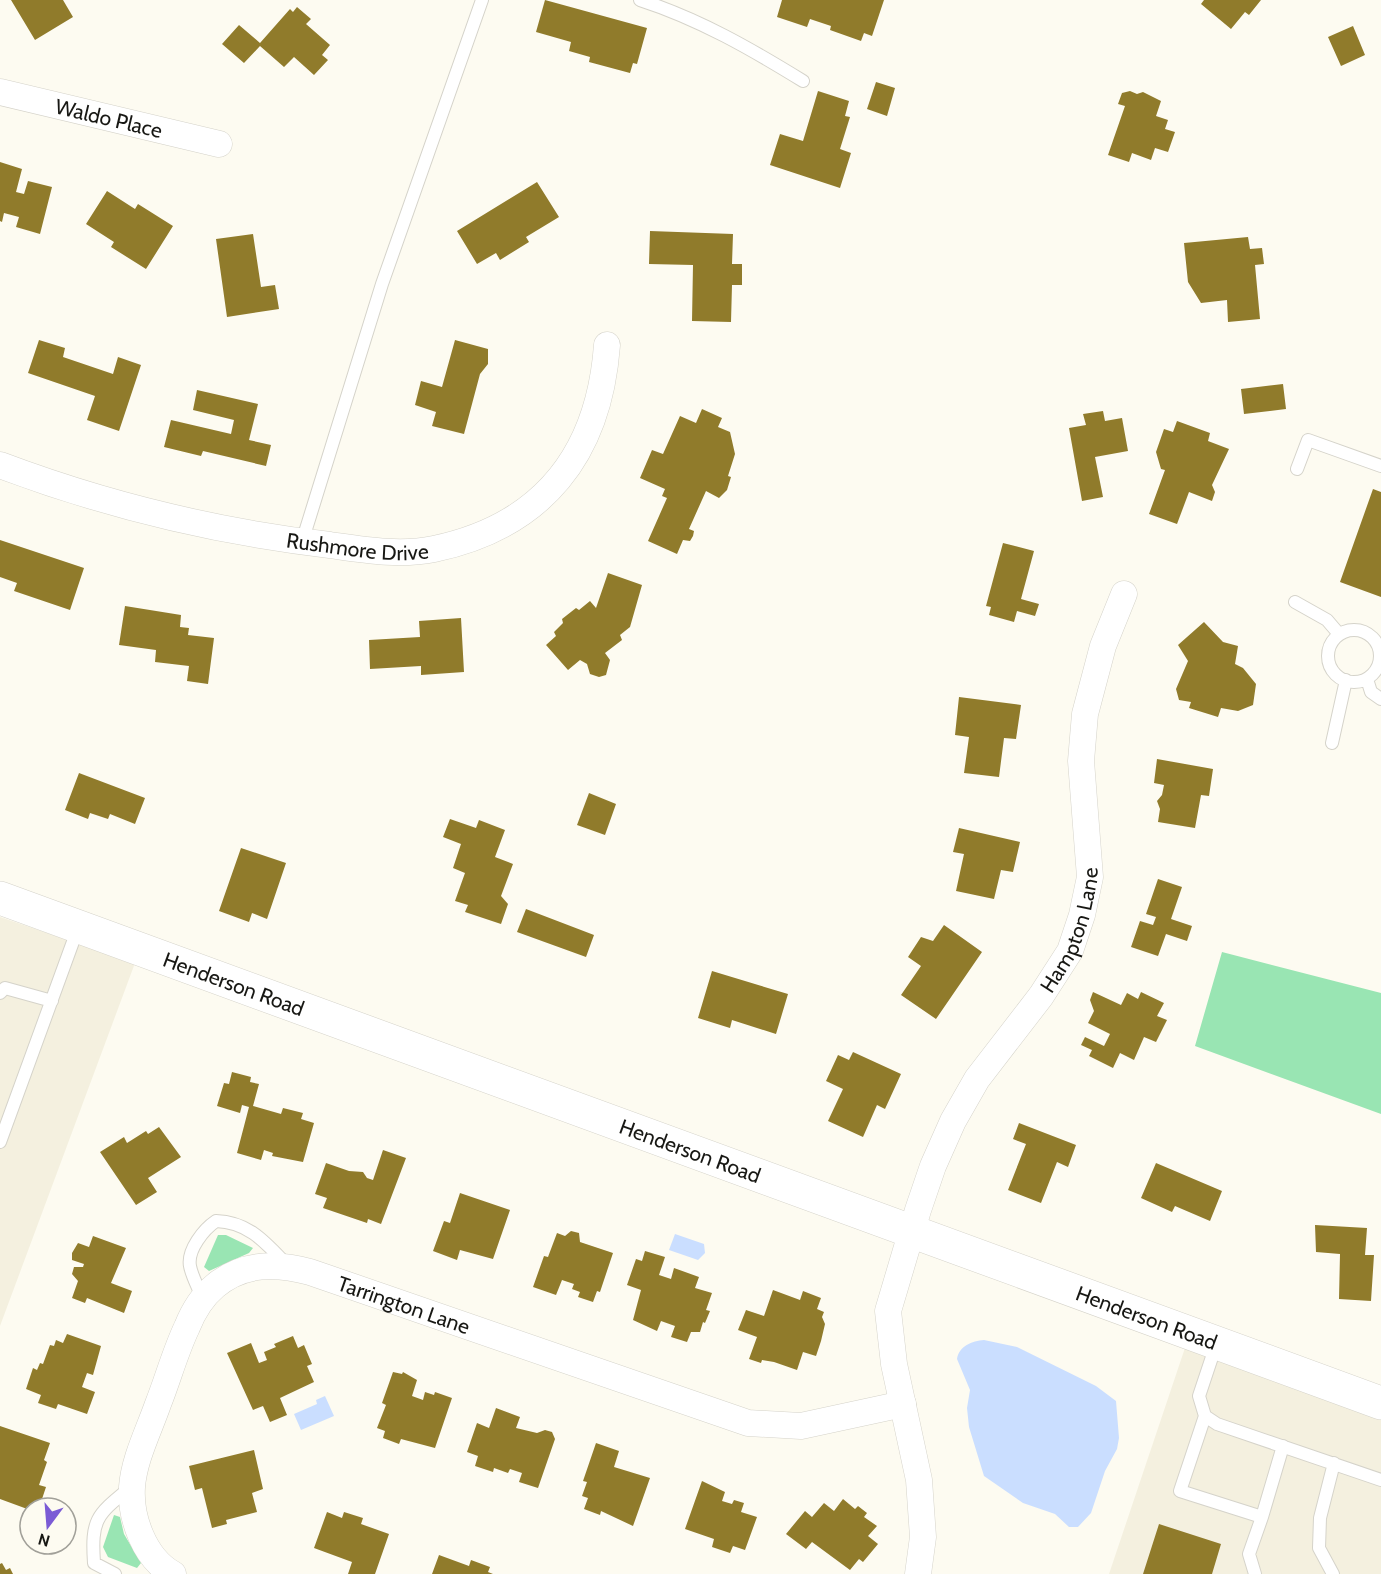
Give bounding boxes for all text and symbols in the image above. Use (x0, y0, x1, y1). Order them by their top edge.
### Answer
street label: Waldo Place (53, 93, 165, 143)
street label: Rushmore Drive (285, 527, 430, 565)
street label: Hampton Lane (1034, 866, 1103, 997)
street label: Henderson Road (160, 946, 308, 1021)
street label: Henderson Road (616, 1113, 764, 1188)
street label: Tarrington Lane (335, 1270, 473, 1339)
street label: Henderson Road (1073, 1280, 1221, 1355)
north arrow (18, 1496, 78, 1556)
text: N (36, 1529, 52, 1551)

